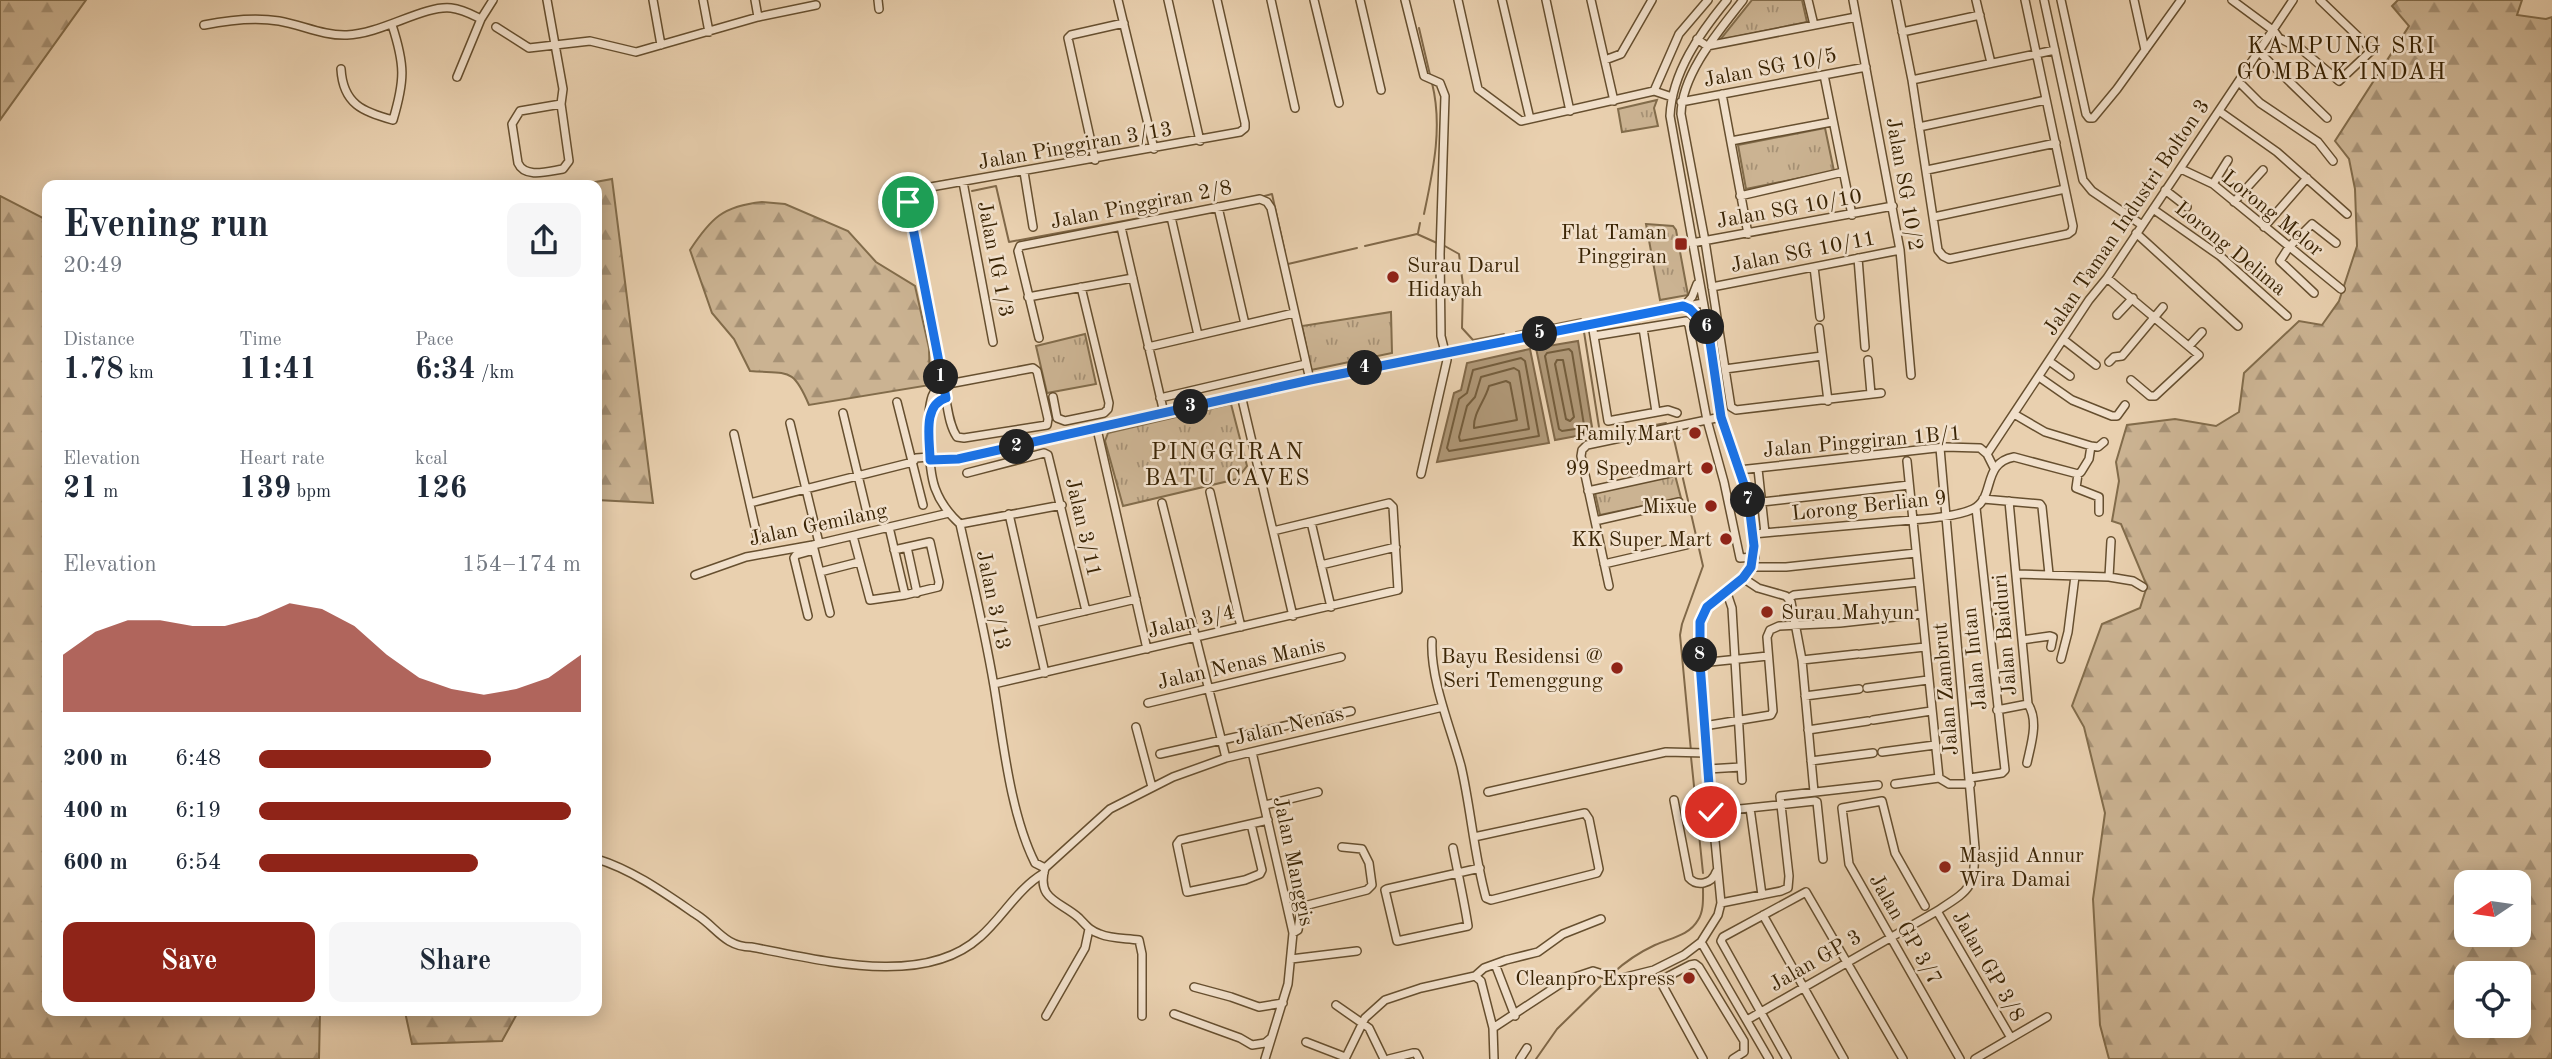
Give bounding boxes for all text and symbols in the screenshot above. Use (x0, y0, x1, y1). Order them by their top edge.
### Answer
district label: KAMPUNG SRI GOMBAK INDAH (2236, 35, 2448, 84)
street label: Jalan SG 10/5 (1702, 45, 1839, 92)
street label: Jalan Taman Industri Bolton 3 (2040, 96, 2214, 340)
street label: Jalan SG 10/2 (1881, 116, 1926, 253)
street label: Jalan Pinggiran 3/13 (977, 119, 1174, 174)
street label: Lorong Melor (2217, 167, 2327, 262)
pin (878, 172, 938, 232)
street label: Jalan Pinggiran 2/8 (1049, 178, 1234, 233)
icon: arrive (889, 183, 927, 221)
street label: Jalan SG 10/10 (1715, 186, 1864, 233)
street label: Lorong Delima (2170, 198, 2290, 300)
street label: Jalan IG 1/3 (973, 199, 1016, 319)
button: share (507, 203, 581, 277)
text: Evening run (63, 207, 269, 245)
place label: Flat Taman Pinggiran (1561, 223, 1667, 268)
street label: Jalan SG 10/11 (1729, 228, 1878, 277)
marker: Flat Taman Pinggiran (1673, 236, 1689, 252)
text: 20:49 (63, 254, 123, 277)
place label: Surau Darul Hidayah (1407, 256, 1520, 301)
marker: Surau Darul Hidayah (1385, 269, 1401, 285)
pin: 6 (1690, 310, 1724, 344)
pin: 5 (1522, 316, 1558, 352)
text: 6 (1701, 317, 1712, 336)
text: 5 (1534, 324, 1545, 343)
text: Distance (63, 331, 135, 350)
text: Time (239, 331, 282, 350)
text: Pace (415, 331, 454, 350)
pin: 4 (1348, 350, 1382, 386)
text: 1.78 (63, 355, 124, 385)
text: 11:41 (239, 355, 317, 385)
text: 6:34 (415, 355, 476, 385)
text: 4 (1359, 358, 1370, 377)
pin: 1 (923, 360, 958, 394)
text: km (124, 364, 154, 383)
text: /km (476, 364, 514, 383)
text: 1 (935, 367, 946, 386)
pin: 3 (1174, 390, 1208, 424)
text: 3 (1185, 397, 1196, 416)
street label: Jalan Pinggiran 1B/1 (1762, 423, 1962, 462)
place label: FamilyMart (1575, 424, 1681, 445)
marker: FamilyMart (1687, 425, 1703, 441)
pin: 2 (1000, 430, 1034, 464)
text: 2 (1011, 437, 1022, 456)
district label: PINGGIRAN BATU CAVES (1144, 441, 1312, 490)
text: Elevation (63, 450, 140, 469)
text: Heart rate (239, 450, 324, 469)
text: kcal (415, 450, 448, 469)
place label: 99 Speedmart (1566, 459, 1693, 480)
marker: 99 Speedmart (1699, 460, 1715, 476)
text: 21 (63, 474, 98, 504)
text: 139 (239, 474, 291, 504)
text: 126 (415, 474, 467, 504)
street label: Jalan 3/11 (1061, 476, 1104, 579)
pin: 7 (1730, 482, 1766, 518)
text: m (98, 483, 118, 502)
text: bpm (291, 483, 331, 502)
street label: Lorong Berlian 9 (1791, 488, 1948, 525)
text: 7 (1742, 490, 1753, 509)
place label: Mixue (1642, 497, 1697, 518)
marker: Mixue (1703, 498, 1719, 514)
street label: Jalan Gemilang (747, 500, 890, 550)
place label: KK Super Mart (1571, 530, 1712, 551)
marker: KK Super Mart (1718, 531, 1734, 547)
street label: Jalan 3/13 (972, 549, 1013, 652)
text: Elevation (63, 553, 157, 576)
text: 154–174 m (462, 553, 581, 576)
street label: Jalan Baiduri (1990, 573, 2021, 697)
street label: Jalan 3/4 (1146, 602, 1237, 643)
place label: Surau Mahyun (1781, 603, 1914, 624)
marker: Surau Mahyun (1759, 604, 1775, 620)
street label: Jalan Intan (1960, 606, 1991, 711)
street label: Jalan Zambrut (1930, 621, 1963, 756)
street label: Jalan Nenas Manis (1155, 635, 1327, 694)
pin: 8 (1682, 638, 1718, 672)
text: 8 (1694, 645, 1705, 664)
place label: Bayu Residensi @ Seri Temenggung (1441, 647, 1604, 692)
marker: Bayu Residensi @ Seri Temenggung (1609, 660, 1625, 676)
street label: Jalan Nenas (1233, 704, 1346, 749)
text: 200 m (63, 747, 128, 770)
text: 6:48 (175, 747, 221, 770)
pin (1681, 782, 1741, 842)
icon: check (1692, 793, 1730, 831)
street label: Jalan Manggis (1269, 795, 1317, 928)
text: 400 m (63, 799, 128, 822)
text: 6:19 (175, 799, 221, 822)
place label: Masjid Annur Wira Damai (1959, 846, 2084, 891)
text: 600 m (63, 851, 128, 874)
text: 6:54 (175, 851, 221, 874)
marker: Masjid Annur Wira Damai (1937, 859, 1953, 875)
north arrow (2454, 870, 2530, 947)
map controls (2454, 870, 2531, 1038)
street label: Jalan GP 3/7 (1865, 871, 1945, 989)
street label: Jalan GP 3/8 (1948, 908, 2028, 1026)
button: Save (63, 922, 315, 1002)
button: Share (329, 922, 581, 1002)
street label: Jalan GP 3 (1766, 927, 1865, 996)
button: locate (2454, 961, 2531, 1038)
place label: Cleanpro Express (1515, 969, 1675, 990)
marker: Cleanpro Express (1681, 970, 1697, 986)

